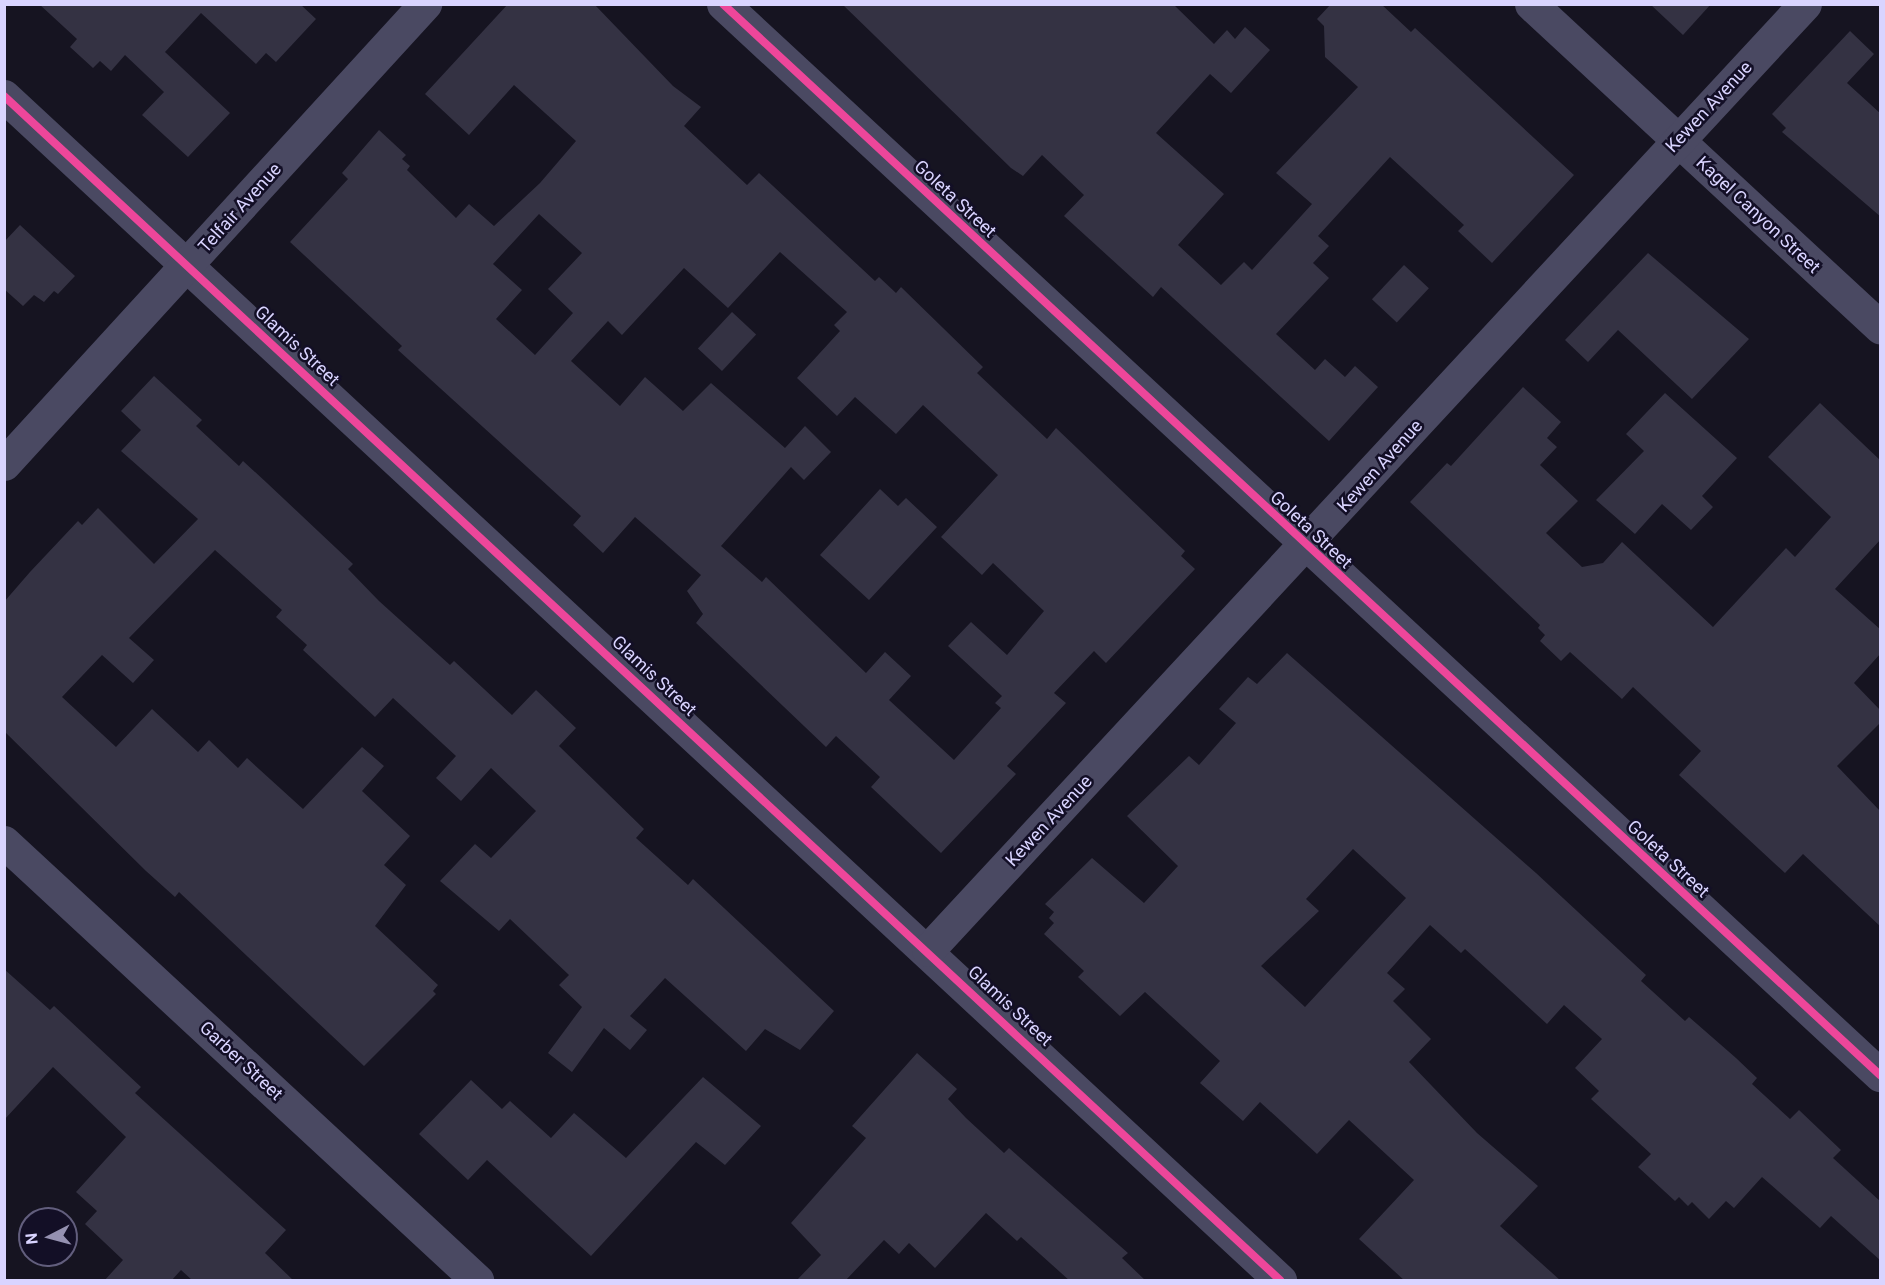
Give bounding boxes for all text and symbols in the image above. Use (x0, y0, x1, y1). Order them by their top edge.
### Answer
street label: Kewen Avenue (1661, 57, 1757, 157)
street label: Kagel Canyon Street (1692, 152, 1824, 278)
street label: Goleta Street (910, 156, 1000, 242)
street label: Telfair Avenue (194, 159, 286, 257)
street label: Glamis Street (250, 301, 344, 391)
street label: Kewen Avenue (1333, 415, 1427, 517)
street label: Goleta Street (1266, 487, 1356, 573)
street label: Glamis Street (607, 631, 701, 721)
street label: Kewen Avenue (1001, 771, 1097, 871)
street label: Goleta Street (1623, 816, 1713, 902)
street label: Glamis Street (963, 961, 1057, 1051)
street label: Garber Street (195, 1017, 287, 1105)
north arrow (18, 1207, 78, 1267)
text: N (22, 1232, 42, 1245)

